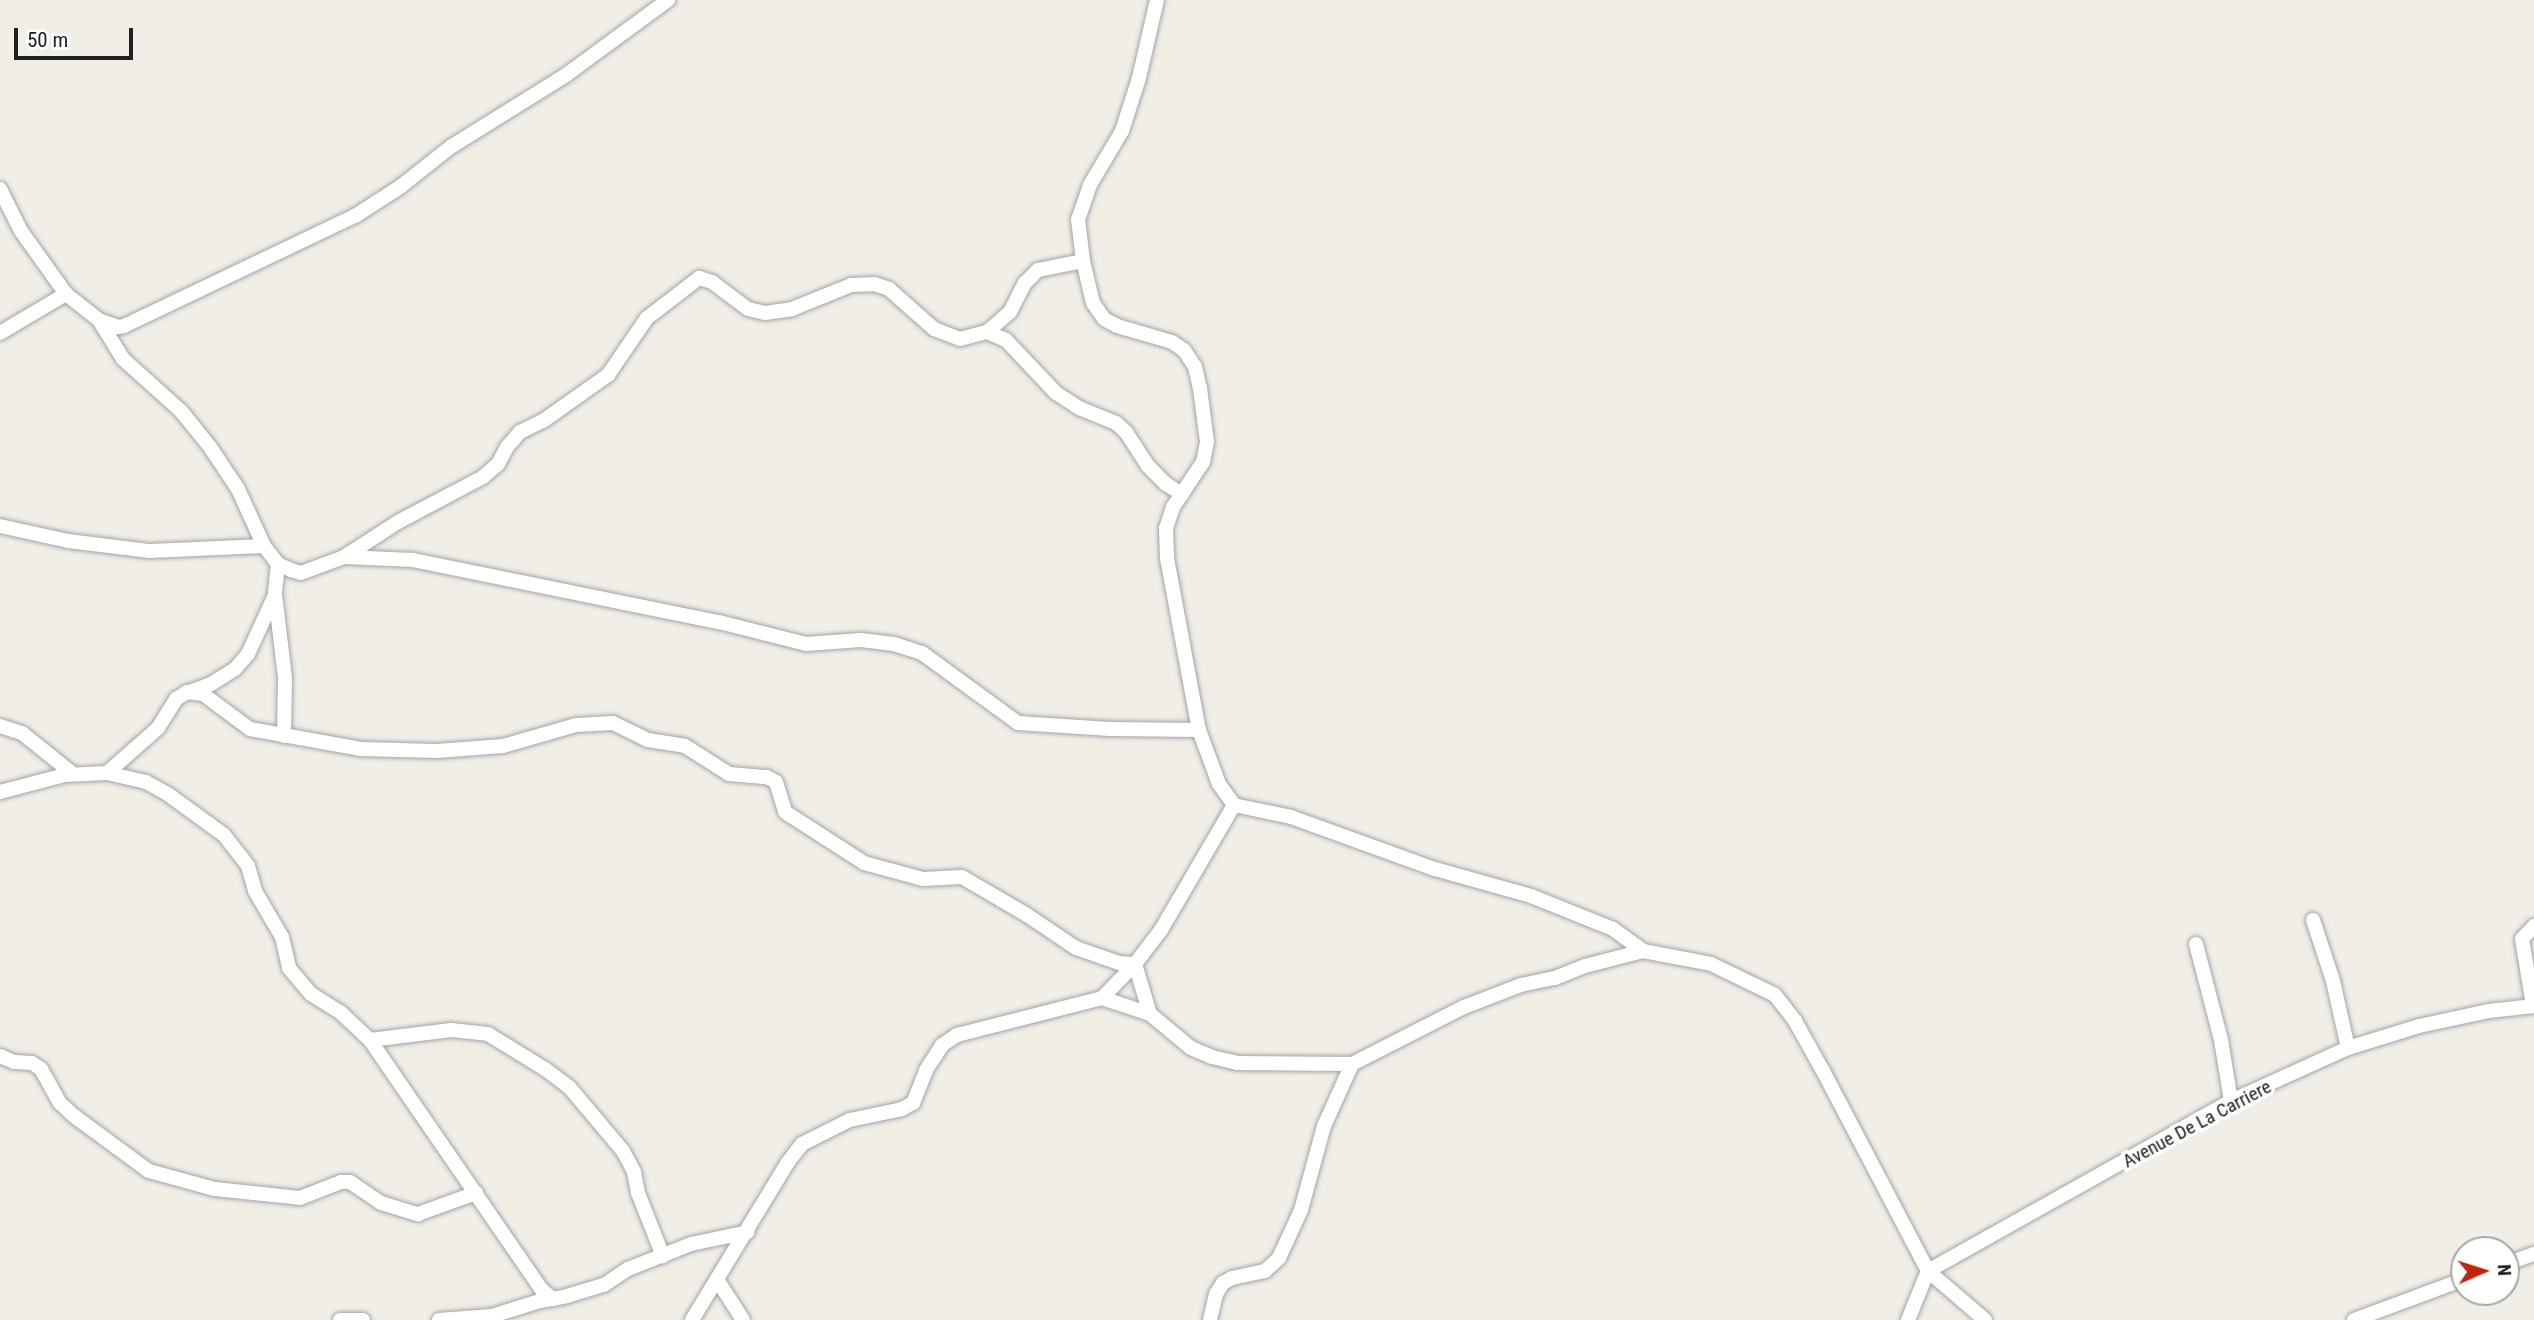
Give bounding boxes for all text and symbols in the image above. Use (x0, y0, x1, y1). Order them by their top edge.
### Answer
scale bar (18, 14, 136, 58)
text: 50 m (27, 28, 68, 52)
street label: Avenue De La Carriere (2119, 1075, 2275, 1173)
north arrow (2450, 1236, 2520, 1306)
text: N (2493, 1264, 2516, 1276)

